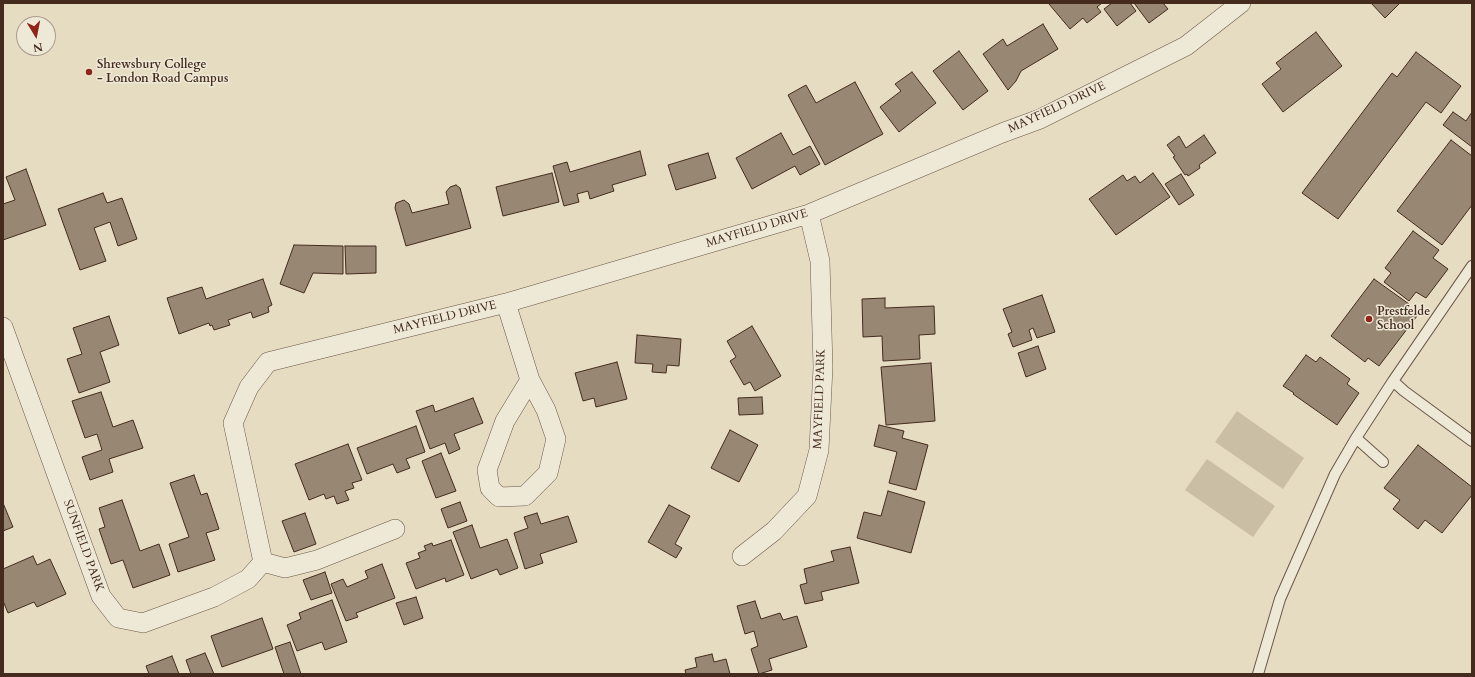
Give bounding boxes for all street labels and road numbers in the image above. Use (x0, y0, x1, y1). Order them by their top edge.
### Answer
street label: MAYFIELD DRIVE (1006, 79, 1108, 137)
street label: MAYFIELD DRIVE (704, 207, 810, 251)
street label: MAYFIELD DRIVE (392, 298, 498, 338)
street label: MAYFIELD PARK (811, 349, 829, 449)
street label: SUNFIELD PARK (60, 498, 106, 594)

